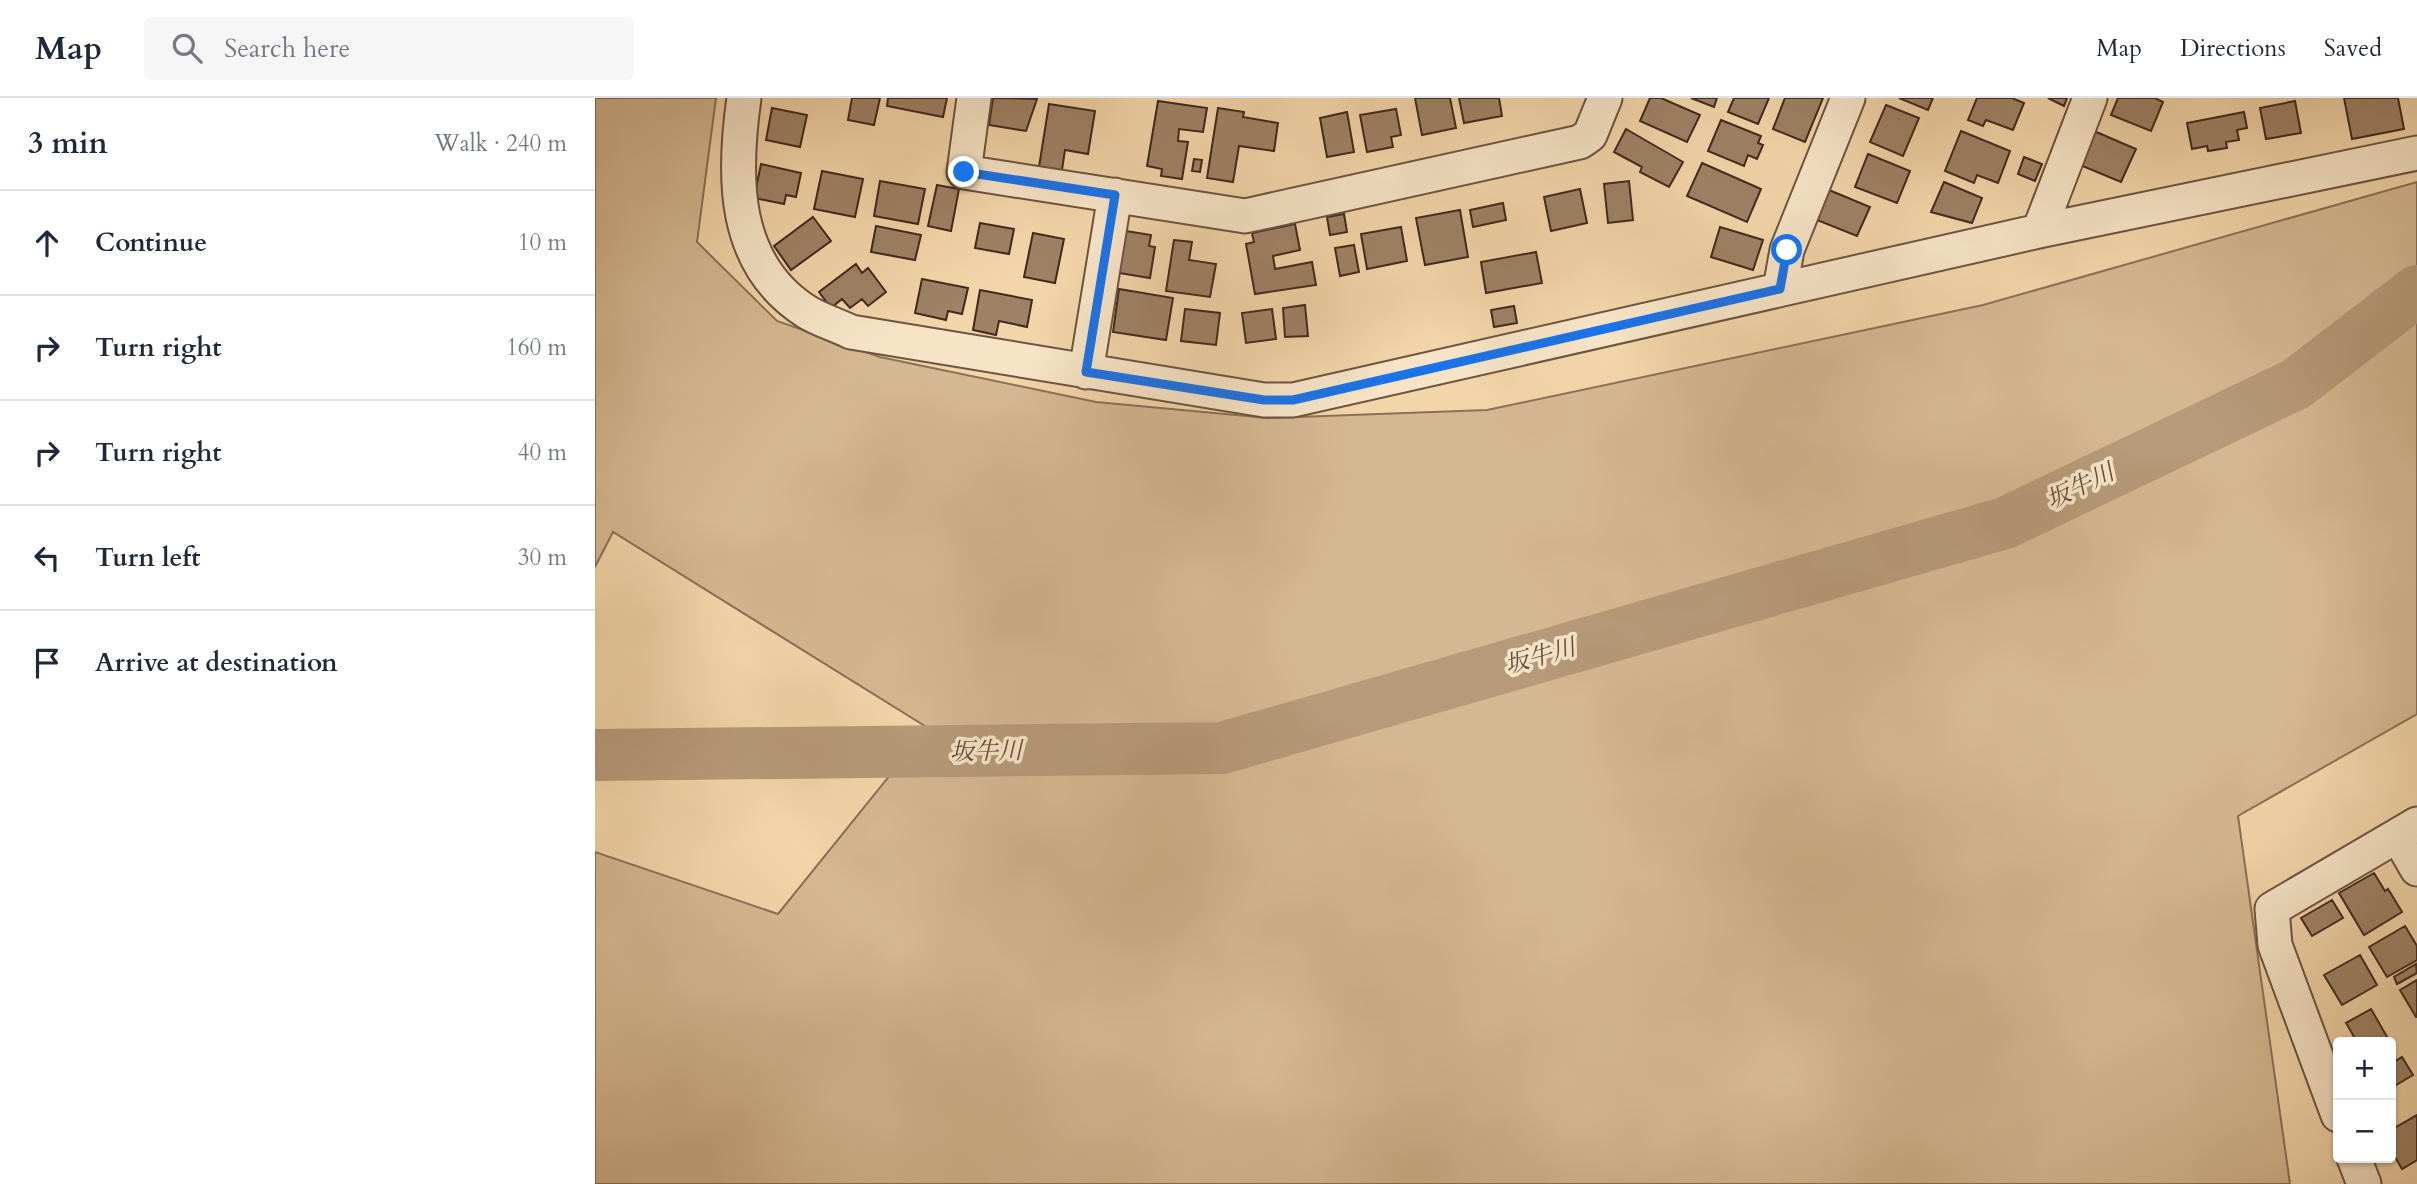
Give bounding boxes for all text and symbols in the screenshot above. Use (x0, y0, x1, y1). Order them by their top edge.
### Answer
search box (144, 17, 634, 80)
text: Map (35, 26, 102, 71)
icon: search (168, 29, 206, 67)
text: Search here (224, 31, 350, 66)
text: Map (2096, 32, 2142, 65)
text: Directions (2180, 32, 2286, 65)
text: Saved (2324, 32, 2382, 65)
text: 3 min (28, 123, 108, 164)
text: Walk · 240 m (434, 128, 567, 159)
route end (948, 156, 979, 187)
icon: ahead (28, 224, 66, 262)
text: Continue (95, 225, 207, 260)
text: 10 m (518, 227, 567, 258)
route start (1771, 234, 1802, 265)
icon: right (28, 329, 66, 367)
text: Turn right (95, 330, 222, 365)
text: 160 m (506, 332, 567, 363)
icon: right (28, 434, 66, 472)
text: Turn right (95, 435, 222, 470)
text: 40 m (518, 437, 567, 468)
water label: 坂牛川 (2041, 455, 2123, 517)
icon: left (28, 539, 66, 577)
text: Turn left (95, 540, 200, 575)
text: 30 m (518, 542, 567, 573)
water label: 坂牛川 (1501, 630, 1582, 682)
icon: arrive (28, 644, 66, 682)
text: Arrive at destination (95, 645, 338, 680)
water label: 坂牛川 (950, 734, 1025, 769)
map controls (2333, 1037, 2396, 1163)
button: + (2333, 1037, 2396, 1100)
button: − (2333, 1100, 2396, 1163)

